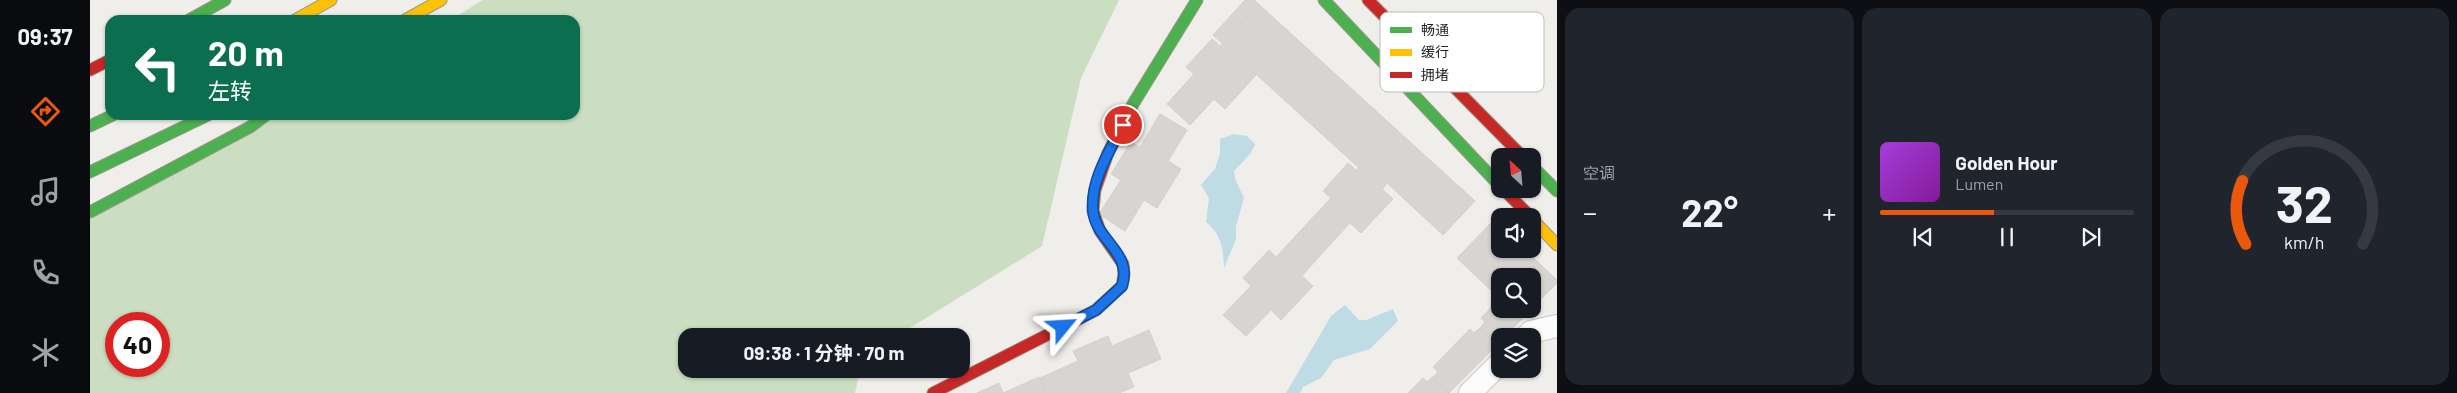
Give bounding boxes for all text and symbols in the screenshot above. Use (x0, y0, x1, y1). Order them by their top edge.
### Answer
legend (1380, 12, 1544, 92)
text: 畅通 (1421, 21, 1449, 38)
text: 09:37 (17, 23, 73, 49)
text: 20 m (208, 31, 284, 73)
icon: left (125, 35, 190, 100)
text: 缓行 (1421, 43, 1449, 60)
text: 拥堵 (1421, 66, 1449, 83)
text: 左转 (208, 77, 252, 103)
icon: directions (28, 94, 63, 129)
pin (1102, 104, 1144, 146)
icon: arrive (1109, 111, 1137, 139)
north arrow (1491, 148, 1541, 198)
map controls (1491, 148, 1541, 378)
text: Golden Hour (1955, 151, 2058, 174)
text: 空调 (1583, 163, 1615, 182)
text: 32 (2276, 171, 2333, 233)
icon: music (28, 174, 63, 209)
text: Lumen (1955, 174, 2003, 193)
text: 22° (1681, 189, 1738, 235)
text: − (1583, 195, 1597, 229)
text: + (1822, 195, 1836, 229)
button: sound (1491, 208, 1541, 258)
icon: previous (1909, 223, 1937, 251)
icon: pause (1993, 223, 2021, 251)
icon: next (2077, 223, 2105, 251)
text: km/h (2284, 231, 2325, 253)
icon: phone (28, 255, 63, 290)
button: search (1491, 268, 1541, 318)
position arrow (1036, 300, 1088, 352)
speed limit sign: 40 (105, 312, 170, 377)
button: layers (1491, 328, 1541, 378)
icon: climate (28, 335, 63, 370)
text: 09:38 · 1 分钟 · 70 m (744, 341, 904, 364)

